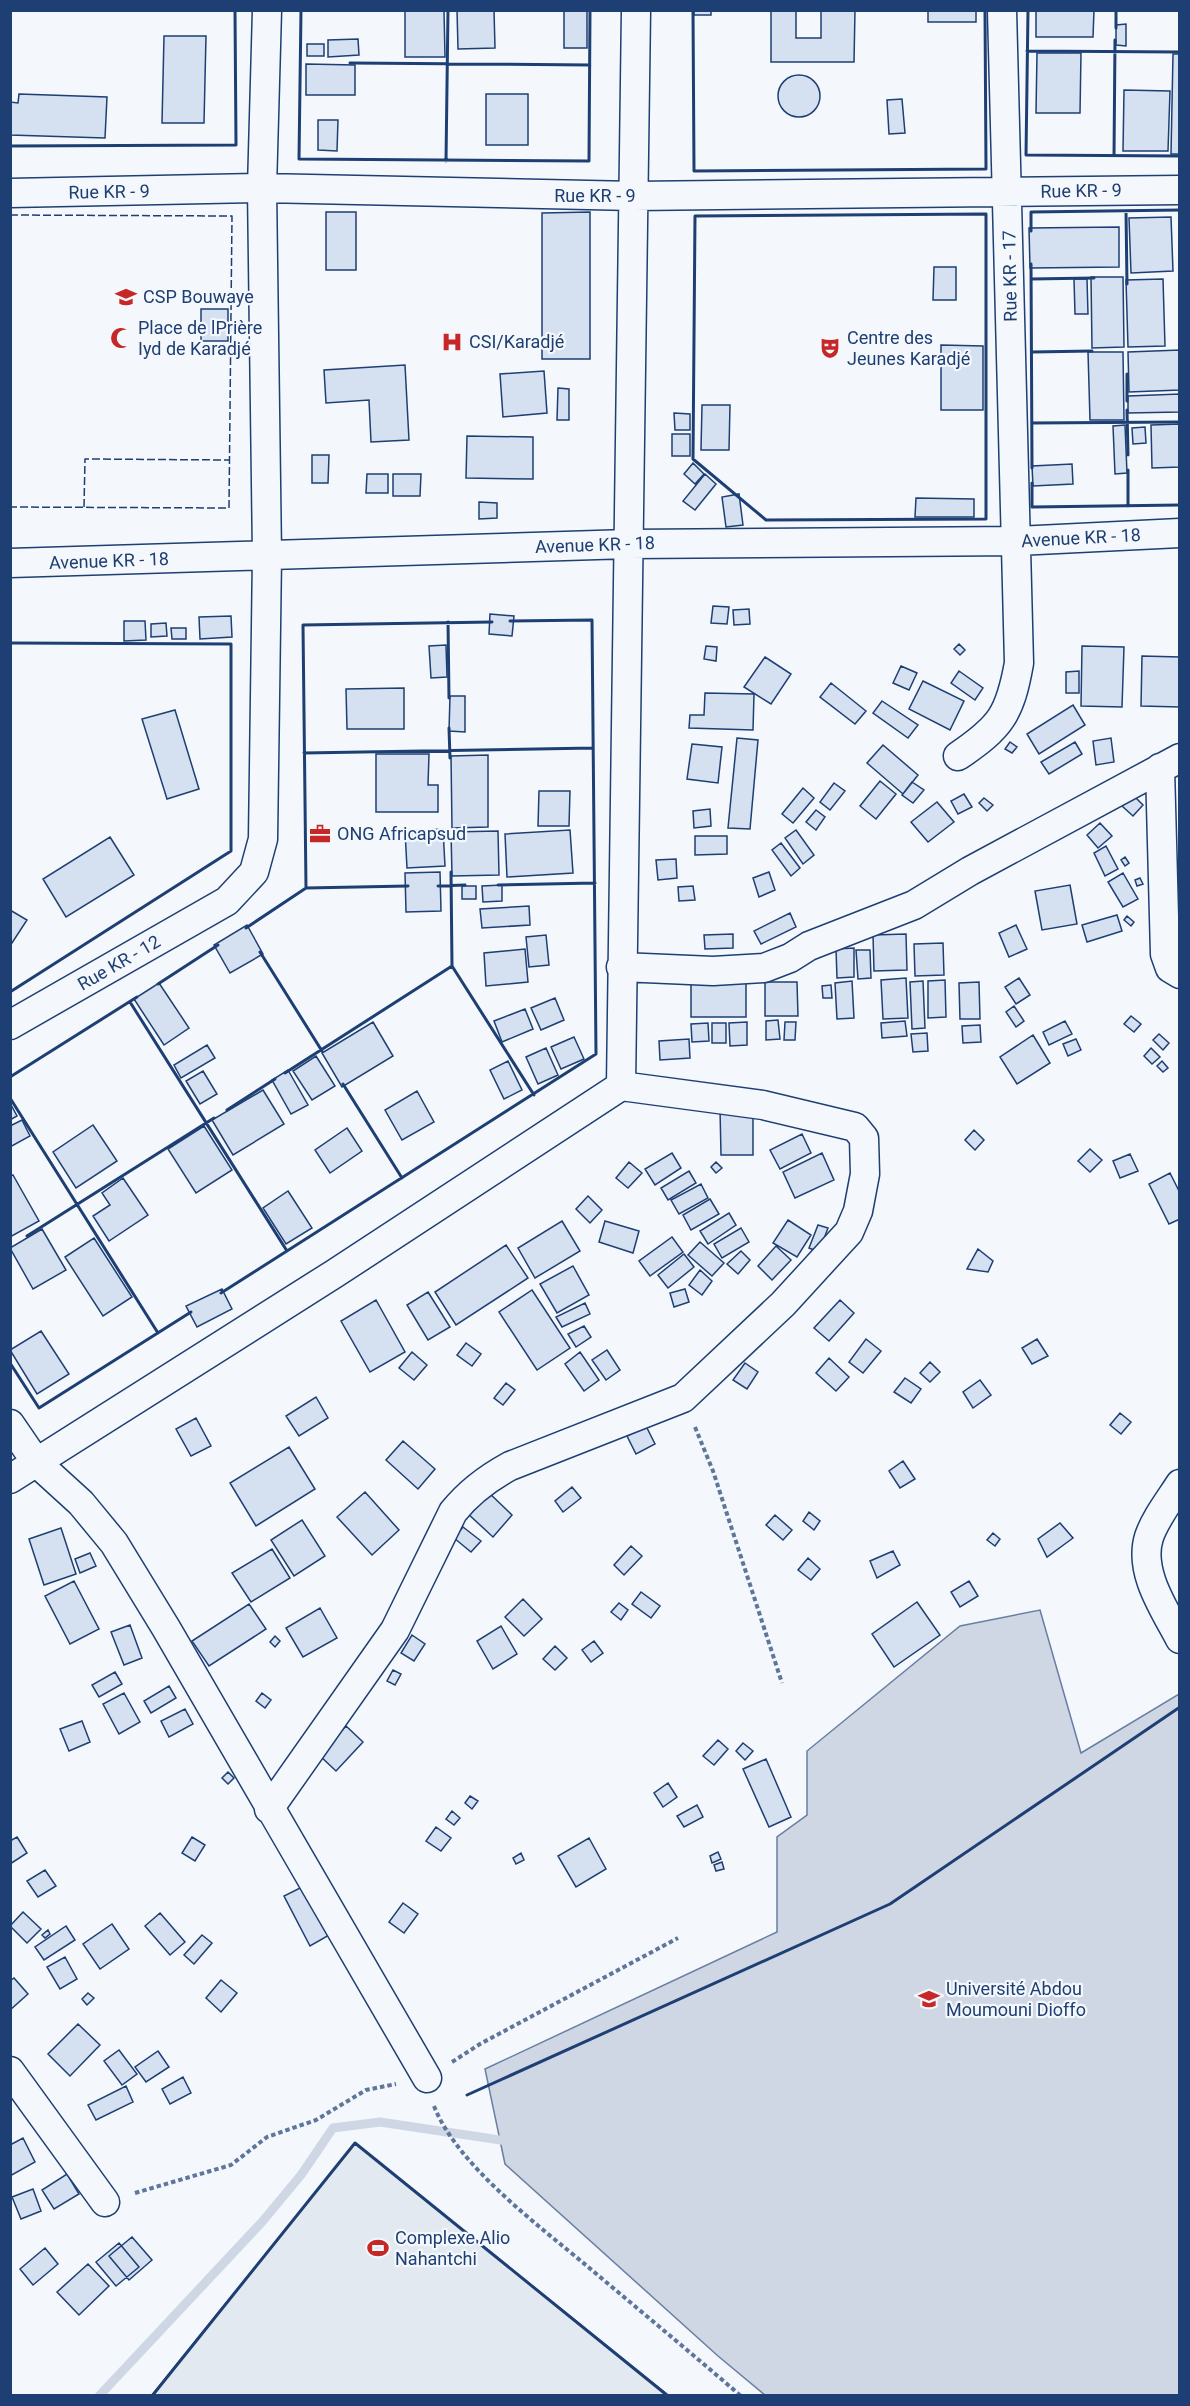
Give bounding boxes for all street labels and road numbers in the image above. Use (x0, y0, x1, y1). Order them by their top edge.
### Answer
street label: Rue KR - 9 (1040, 179, 1122, 202)
street label: Rue KR - 9 (68, 180, 150, 203)
street label: Rue KR - 9 (554, 185, 636, 206)
street label: Rue KR - 17 (998, 230, 1021, 322)
street label: Avenue KR - 18 (1021, 524, 1141, 551)
street label: Avenue KR - 18 (535, 532, 655, 557)
street label: Avenue KR - 18 (49, 548, 169, 573)
street label: Rue KR - 12 (74, 931, 164, 995)

